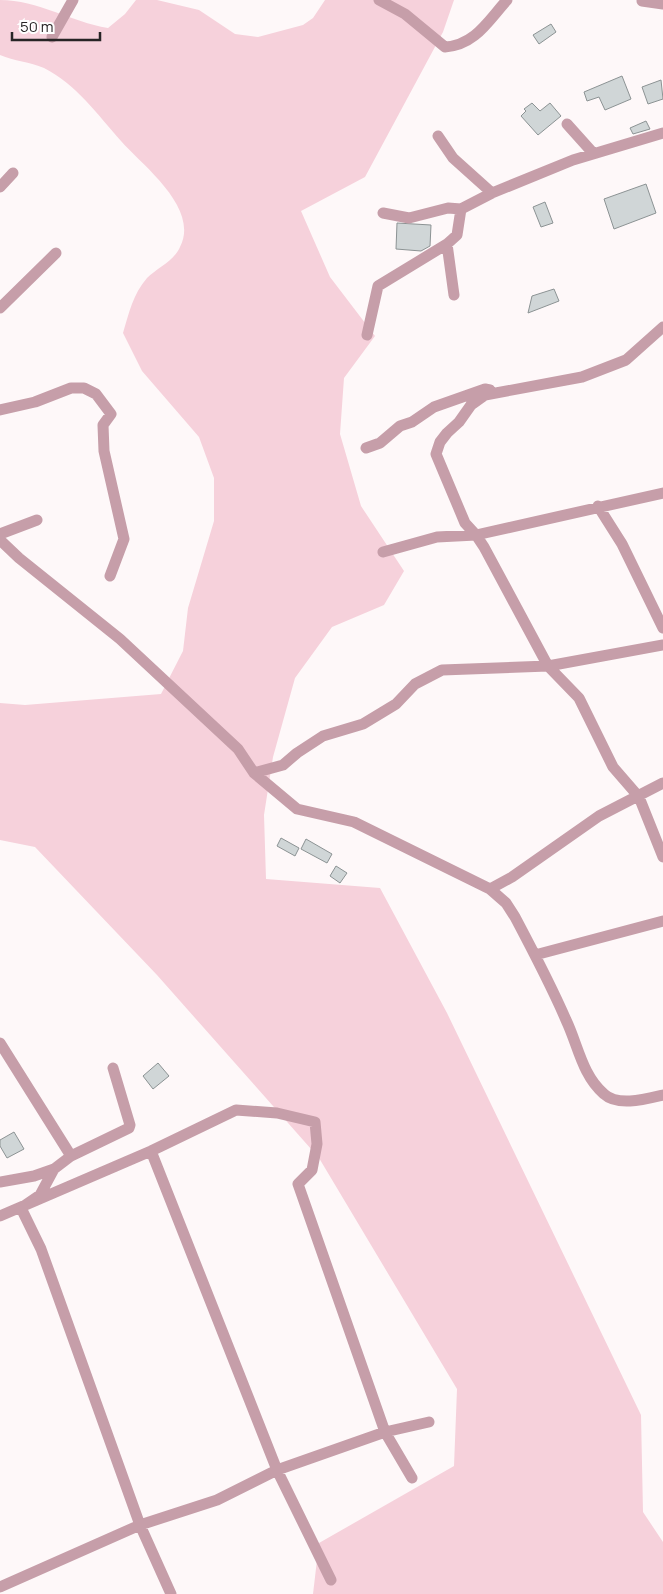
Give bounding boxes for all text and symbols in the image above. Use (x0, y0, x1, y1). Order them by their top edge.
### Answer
scale bar (12, 10, 100, 42)
text: 50 m (20, 16, 54, 37)

